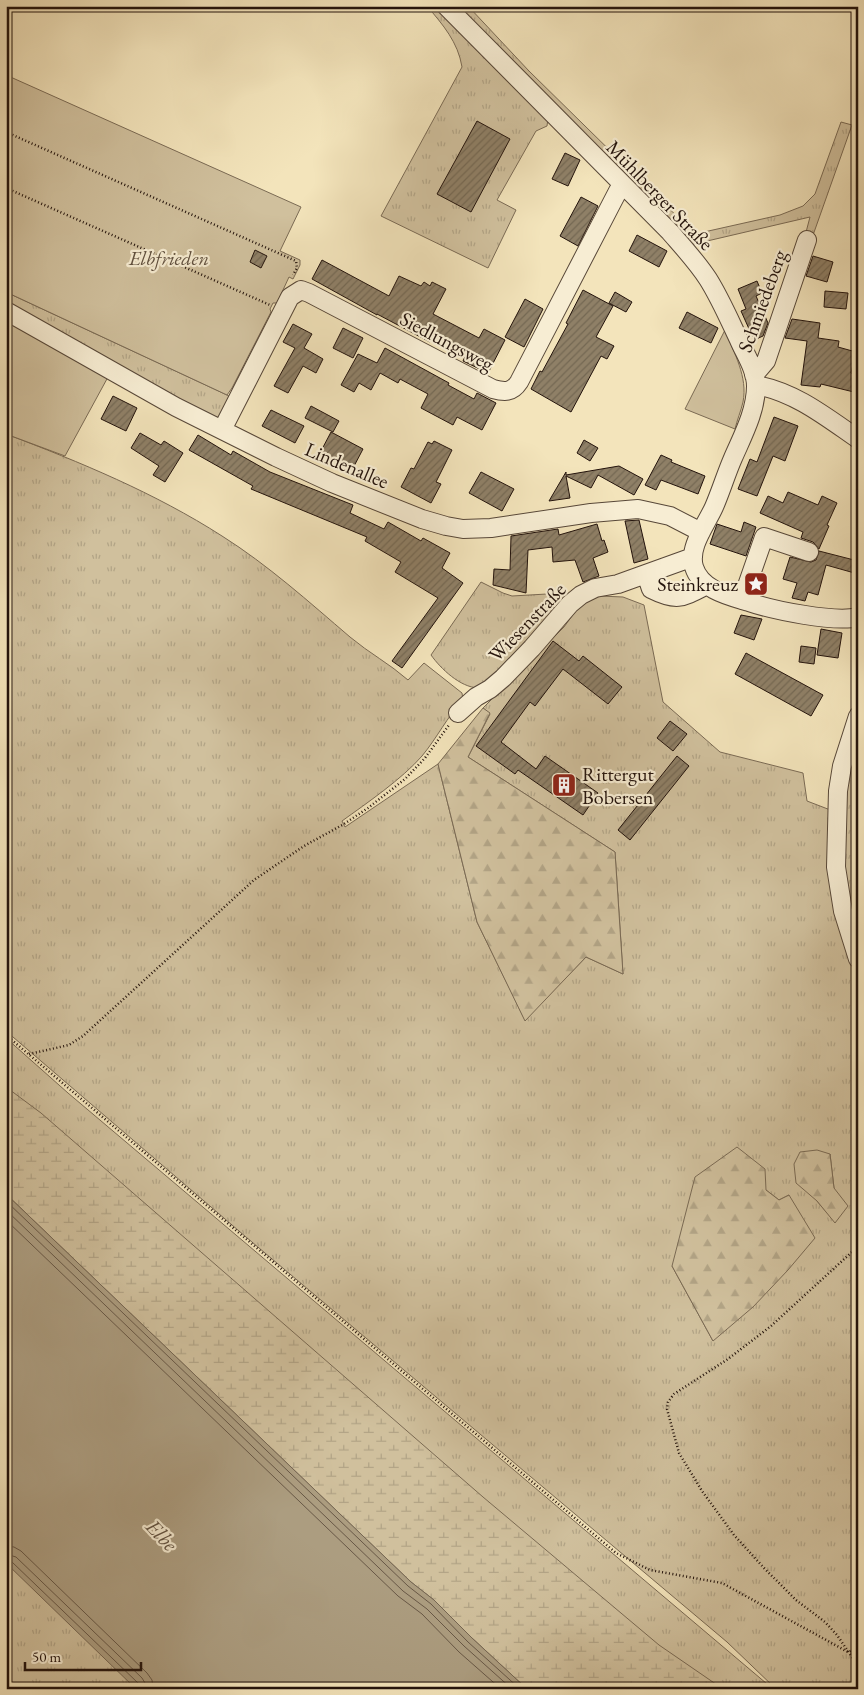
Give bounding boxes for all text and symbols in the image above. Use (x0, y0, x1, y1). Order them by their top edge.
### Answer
street label: Mühlberger Straße (601, 134, 719, 256)
park label: Elbfrieden (128, 245, 209, 271)
street label: Schmiedeberg (731, 246, 793, 356)
street label: Siedlungsweg (396, 305, 499, 377)
street label: Lindenallee (301, 436, 393, 494)
place label: Steinkreuz (657, 571, 738, 597)
place icon: Steinkreuz (743, 571, 769, 597)
street label: Wiesenstraße (483, 577, 571, 667)
place label: Rittergut Bobersen (582, 761, 654, 810)
building icon: Rittergut Bobersen (551, 772, 577, 798)
water label: Elbe (140, 1513, 184, 1557)
scale bar (25, 1640, 141, 1672)
text: 50 m (32, 1647, 61, 1666)

